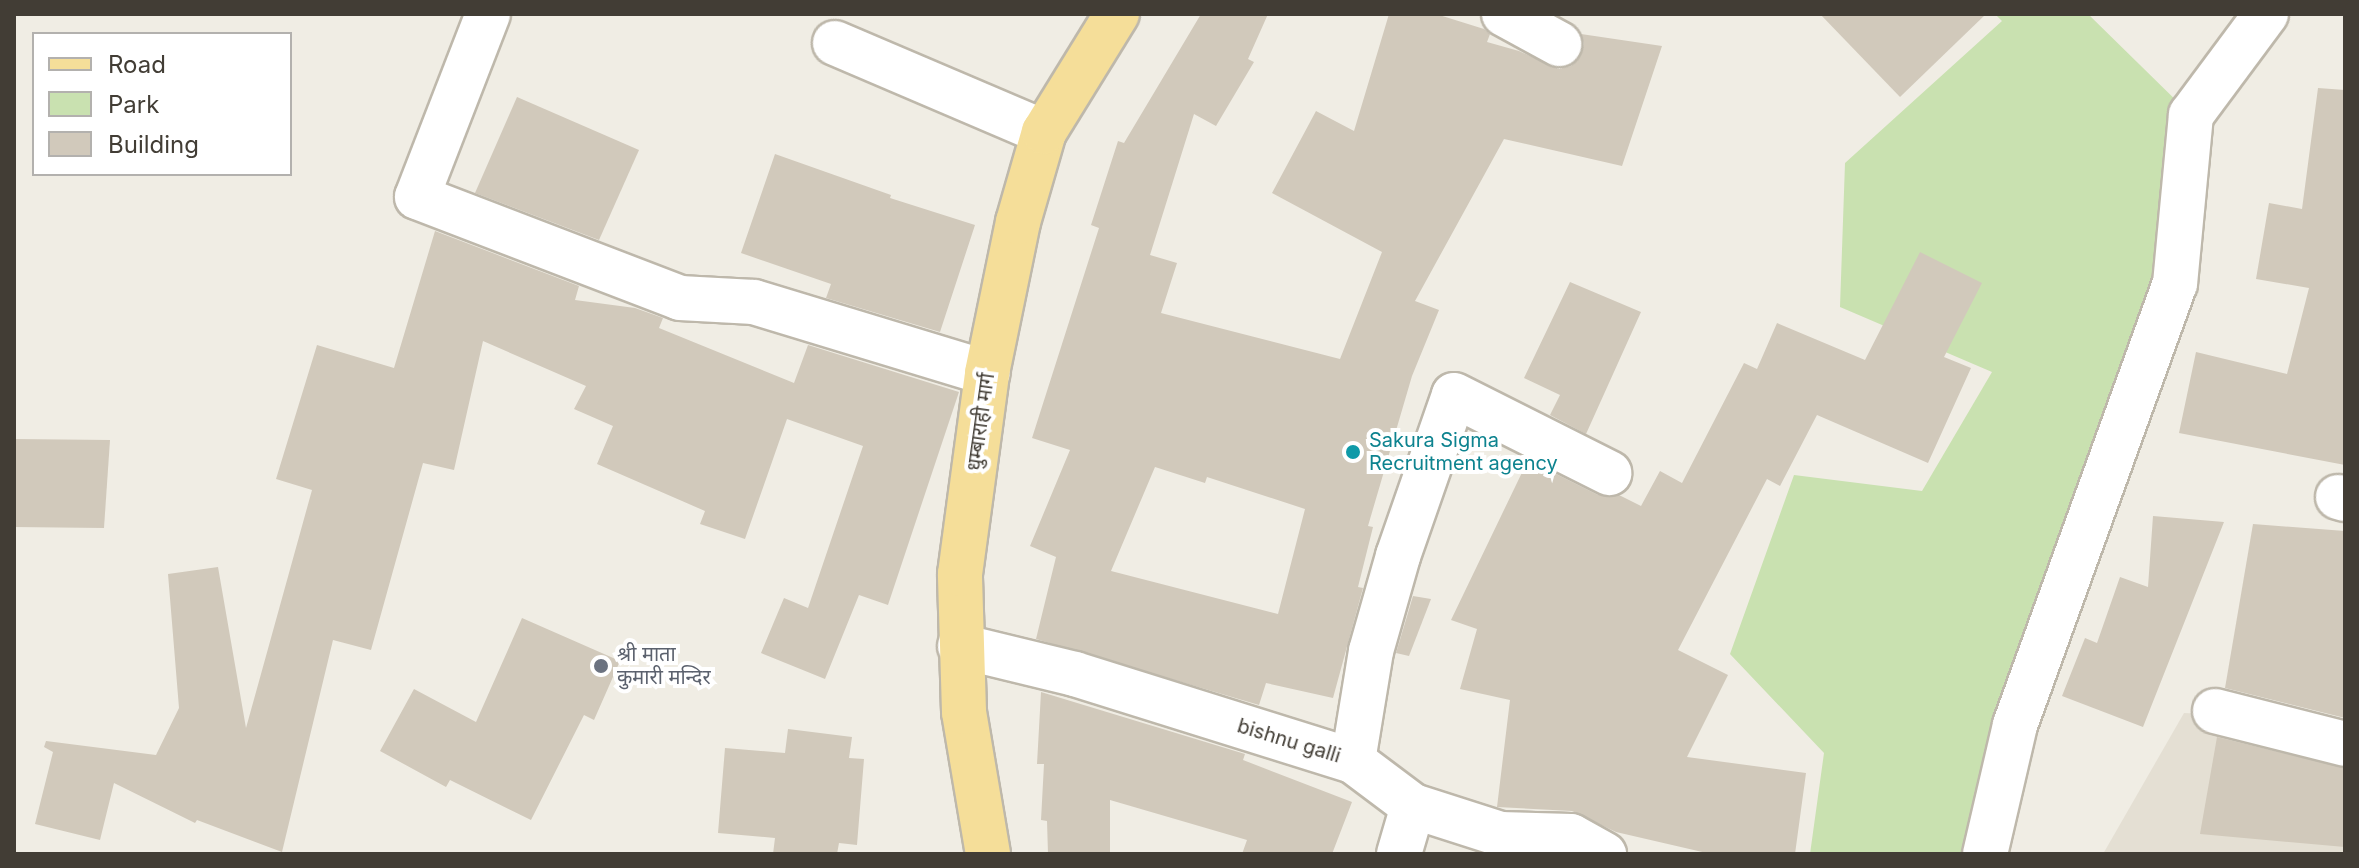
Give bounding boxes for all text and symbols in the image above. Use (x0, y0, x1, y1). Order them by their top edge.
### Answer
legend (32, 32, 292, 176)
text: Road (108, 50, 166, 79)
text: Park (108, 90, 159, 119)
text: Building (108, 130, 199, 159)
street label: धुम्बाराही मार्ग (962, 372, 1000, 472)
place label: Sakura Sigma Recruitment agency (1369, 428, 1558, 475)
marker: Sakura Sigma Recruitment agency (1344, 443, 1362, 461)
place label: श्री माता कुमारी मन्दिर (617, 642, 711, 689)
marker: श्री माता कुमारी मन्दिर (592, 657, 610, 675)
street label: bishnu galli (1234, 714, 1344, 768)

